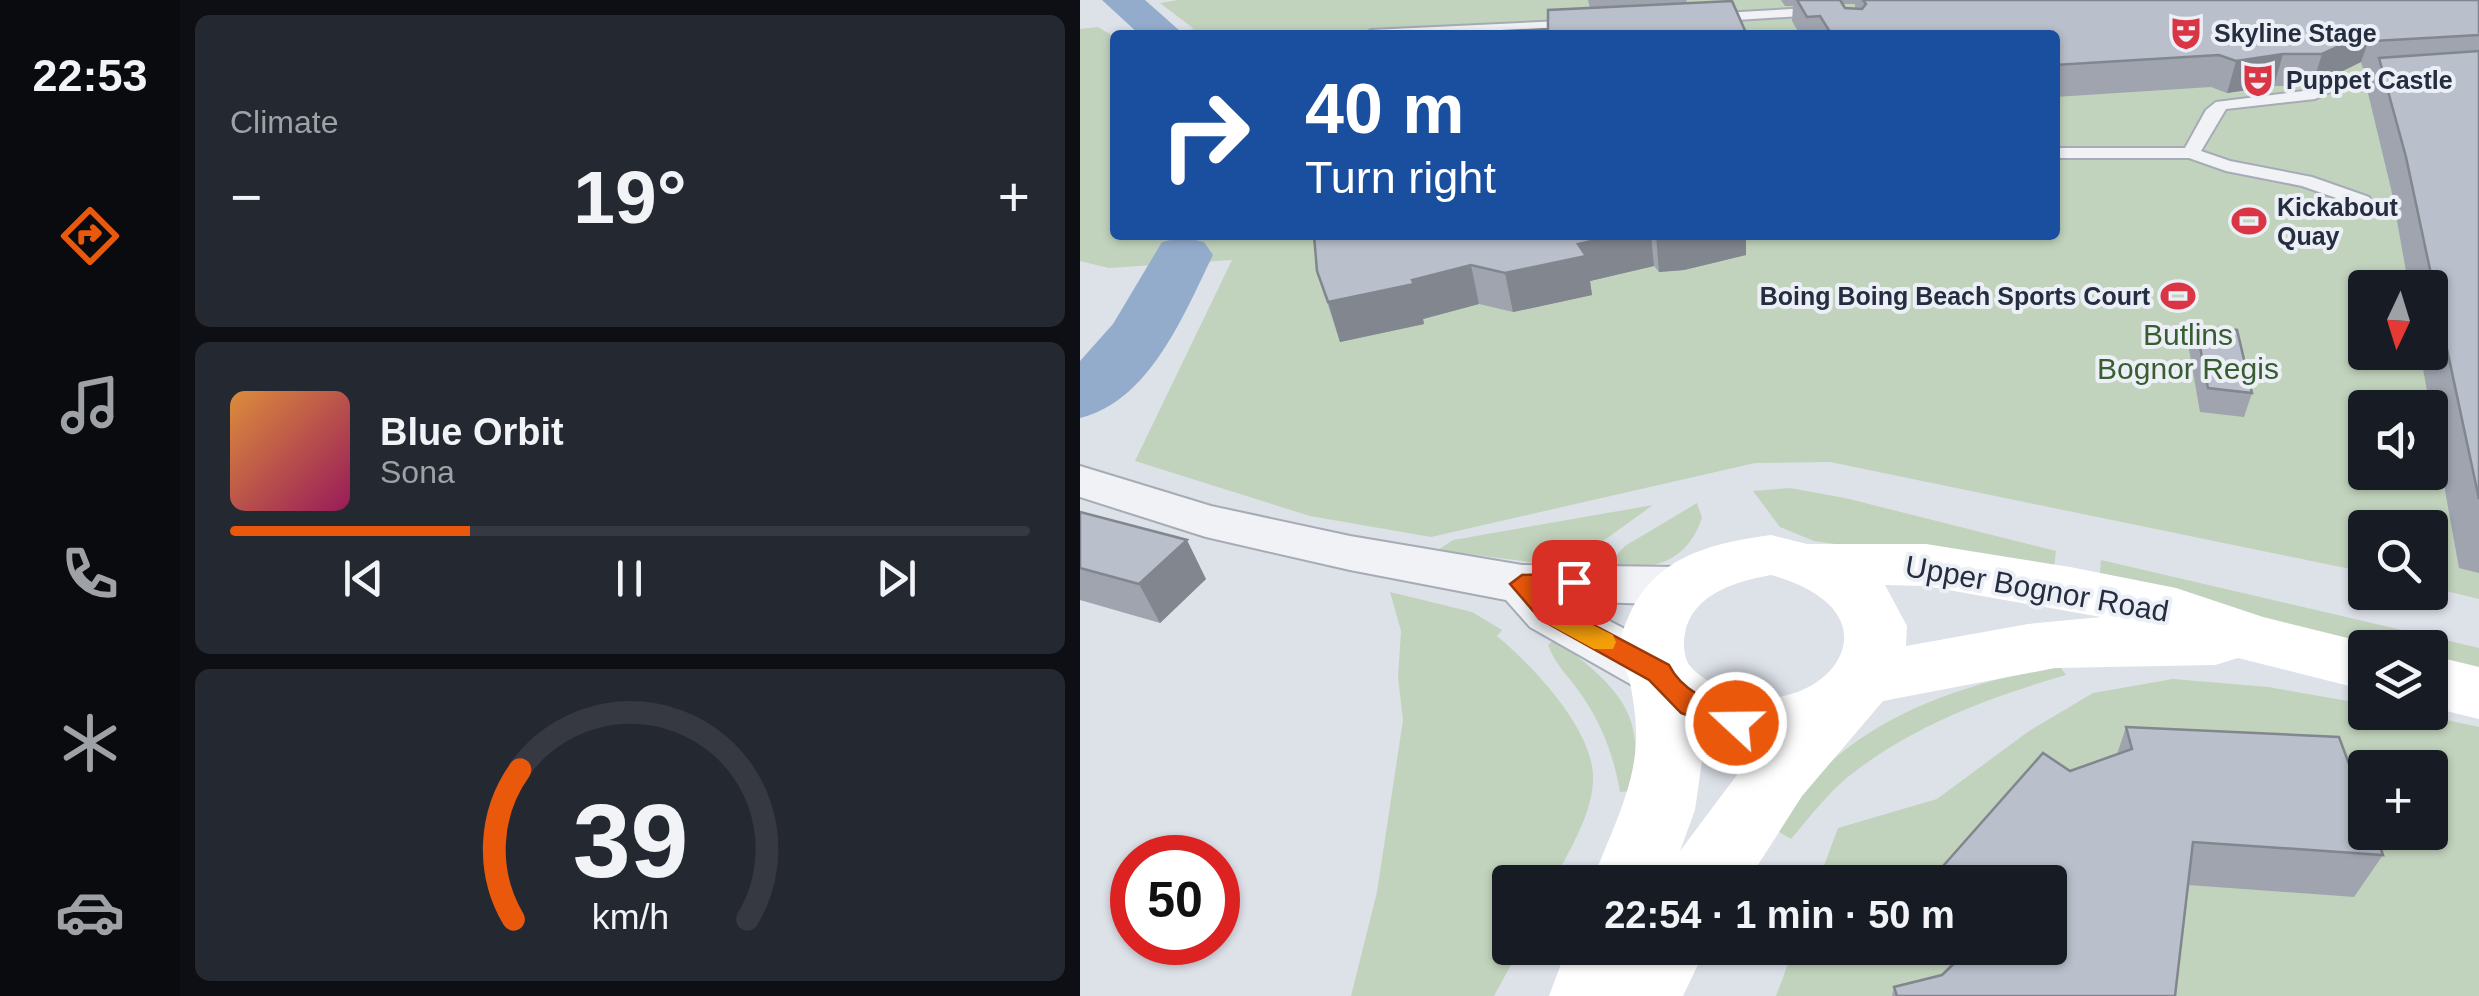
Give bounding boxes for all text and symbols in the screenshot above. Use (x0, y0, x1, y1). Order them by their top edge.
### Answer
theatre icon: Skyline Stage (2167, 14, 2205, 52)
place label: Skyline Stage (2214, 19, 2377, 47)
text: 22:53 (32, 50, 148, 101)
theatre icon: Puppet Castle (2239, 61, 2277, 99)
place label: Puppet Castle (2286, 66, 2453, 94)
icon: right (1140, 70, 1270, 200)
text: 40 m (1305, 70, 1465, 148)
text: Climate (230, 104, 338, 140)
text: Turn right (1305, 152, 1496, 203)
text: 19° (573, 155, 687, 239)
text: − (230, 166, 262, 228)
text: + (998, 166, 1030, 228)
place label: Kickabout Quay (2277, 193, 2399, 250)
icon: directions (55, 201, 125, 271)
sports icon: Kickabout Quay (2230, 202, 2268, 240)
north arrow (2348, 270, 2448, 370)
map controls (2348, 270, 2448, 850)
sports icon: Boing Boing Beach Sports Court (2159, 277, 2197, 315)
place label: Boing Boing Beach Sports Court (1760, 282, 2151, 310)
park label: Butlins Bognor Regis (2097, 318, 2279, 385)
icon: music (55, 370, 125, 440)
button: sound (2348, 390, 2448, 490)
text: Blue Orbit (380, 411, 564, 453)
text: Sona (380, 454, 455, 490)
button: search (2348, 510, 2448, 610)
icon: phone (55, 539, 125, 609)
pin (1532, 540, 1617, 625)
street label: Upper Bognor Road (1903, 549, 2171, 628)
icon: previous (336, 551, 391, 606)
icon: pause (602, 551, 657, 606)
icon: next (869, 551, 924, 606)
icon: arrive (1547, 555, 1602, 610)
button: layers (2348, 630, 2448, 730)
position arrow (1684, 671, 1788, 775)
icon: climate (55, 708, 125, 778)
button: + (2348, 750, 2448, 850)
text: 39 (572, 783, 688, 899)
speed limit sign: 50 (1110, 835, 1240, 965)
icon: car (55, 877, 125, 947)
text: 22:54 · 1 min · 50 m (1604, 894, 1955, 936)
text: km/h (591, 897, 669, 937)

